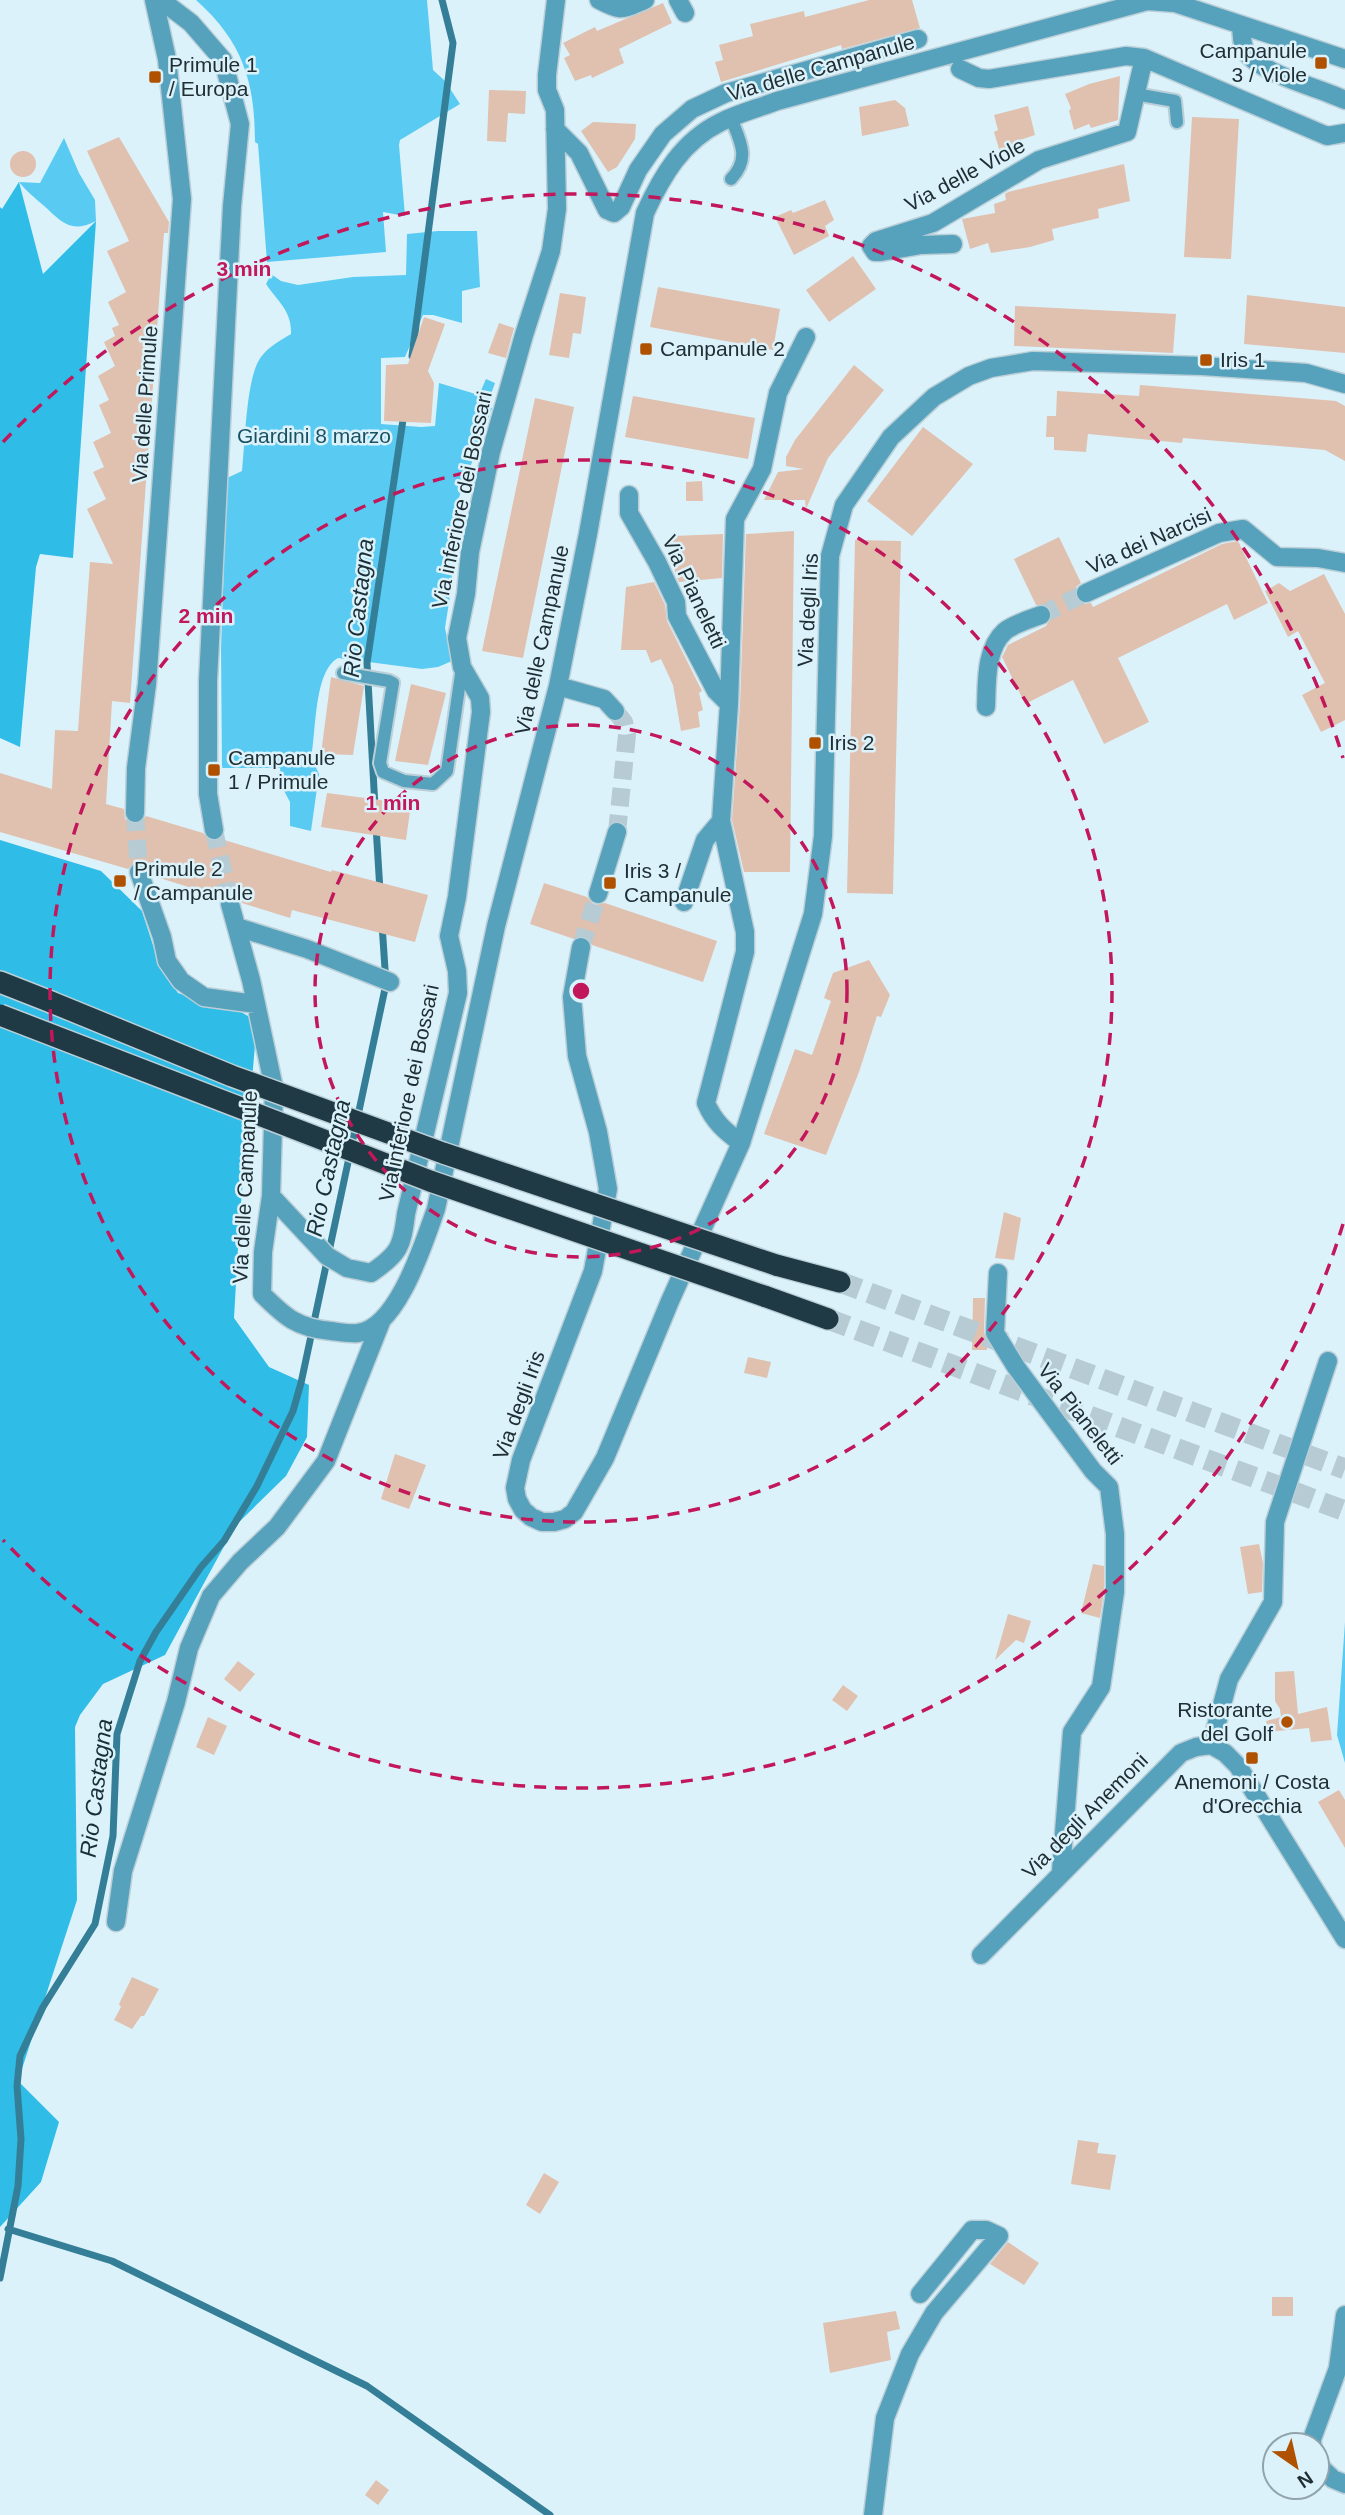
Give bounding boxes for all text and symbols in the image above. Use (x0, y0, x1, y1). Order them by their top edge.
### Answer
street label: Via delle Campanule (725, 30, 917, 105)
place label: Campanule 3 / Viole (1200, 39, 1307, 86)
place label: Primule 1 / Europa (169, 53, 258, 100)
marker: Campanule 3 / Viole (1313, 55, 1329, 71)
marker: Primule 1 / Europa (147, 69, 163, 85)
street label: Via delle Viole (901, 133, 1029, 216)
text: 3 min (217, 257, 271, 280)
street label: Via delle Primule (128, 325, 161, 483)
place label: Campanule 2 (660, 337, 785, 360)
marker: Campanule 2 (638, 341, 654, 357)
place label: Iris 1 (1220, 348, 1266, 371)
marker: Iris 1 (1198, 352, 1214, 368)
street label: Via inferiore dei Bossari (427, 389, 496, 611)
park label: Giardini 8 marzo (237, 424, 391, 447)
street label: Via dei Narcisi (1083, 503, 1215, 578)
street label: Via Pianeletti (658, 532, 731, 652)
water label: Rio Castagna (338, 537, 378, 679)
street label: Via delle Campanule (510, 543, 573, 737)
street label: Via degli Iris (793, 552, 822, 668)
text: 2 min (179, 604, 233, 627)
place label: Iris 2 (829, 731, 875, 754)
marker: Iris 2 (807, 735, 823, 751)
place label: Campanule 1 / Primule (228, 746, 335, 793)
marker: Campanule 1 / Primule (206, 762, 222, 778)
text: 1 min (366, 791, 420, 814)
place label: Primule 2 / Campanule (134, 857, 253, 904)
place label: Iris 3 / Campanule (624, 859, 731, 906)
marker: Primule 2 / Campanule (112, 873, 128, 889)
marker: Iris 3 / Campanule (602, 875, 618, 891)
centre of rings (569, 979, 593, 1003)
street label: Via inferiore dei Bossari (374, 982, 443, 1204)
street label: Via delle Campanule (228, 1090, 261, 1284)
water label: Rio Castagna (301, 1097, 355, 1239)
street label: Via degli Iris (488, 1347, 549, 1462)
street label: Via Pianeletti (1034, 1358, 1127, 1469)
place label: Ristorante del Golf (1177, 1698, 1273, 1745)
marker: Ristorante del Golf (1279, 1714, 1295, 1730)
water label: Rio Castagna (75, 1717, 117, 1859)
street label: Via degli Anemoni (1017, 1748, 1152, 1883)
marker: Anemoni / Costa d'Orecchia (1244, 1750, 1260, 1766)
place label: Anemoni / Costa d'Orecchia (1174, 1770, 1330, 1817)
north arrow (1261, 2431, 1331, 2501)
text: N (1294, 2467, 1317, 2492)

